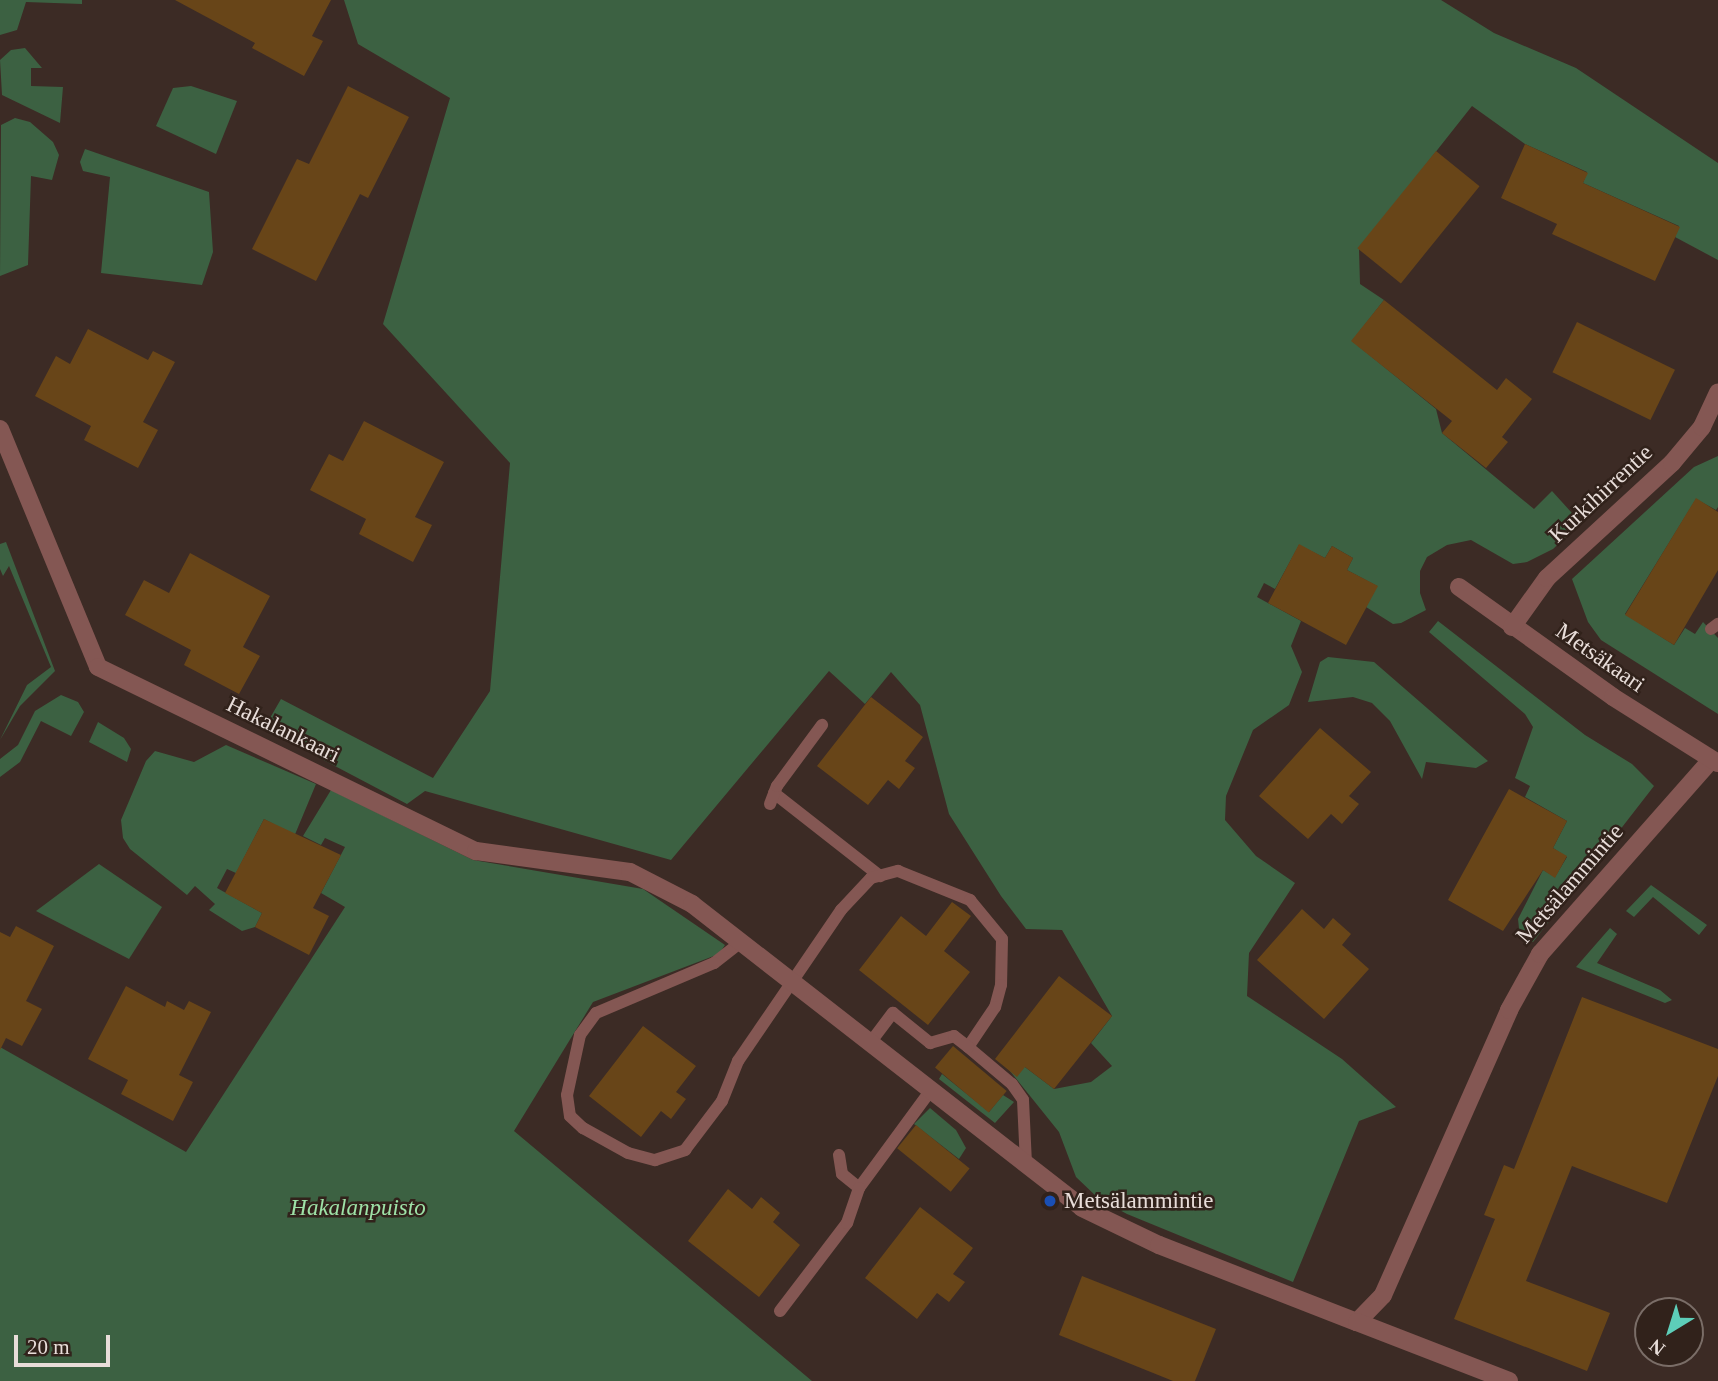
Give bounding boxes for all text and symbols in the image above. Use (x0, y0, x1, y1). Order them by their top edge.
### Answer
street label: Kurkihirrentie (1543, 439, 1659, 549)
street label: Metsäkaari (1550, 617, 1650, 699)
street label: Hakalankaari (222, 691, 344, 769)
street label: Metsälammintie (1511, 819, 1629, 949)
place label: Metsälammintie (1064, 1187, 1213, 1215)
marker: Metsälammintie (1042, 1193, 1058, 1209)
park label: Hakalanpuisto (290, 1194, 426, 1222)
north arrow (1634, 1297, 1704, 1367)
scale bar (18, 1322, 114, 1366)
text: 20 m (27, 1335, 70, 1359)
text: N (1645, 1335, 1669, 1360)

